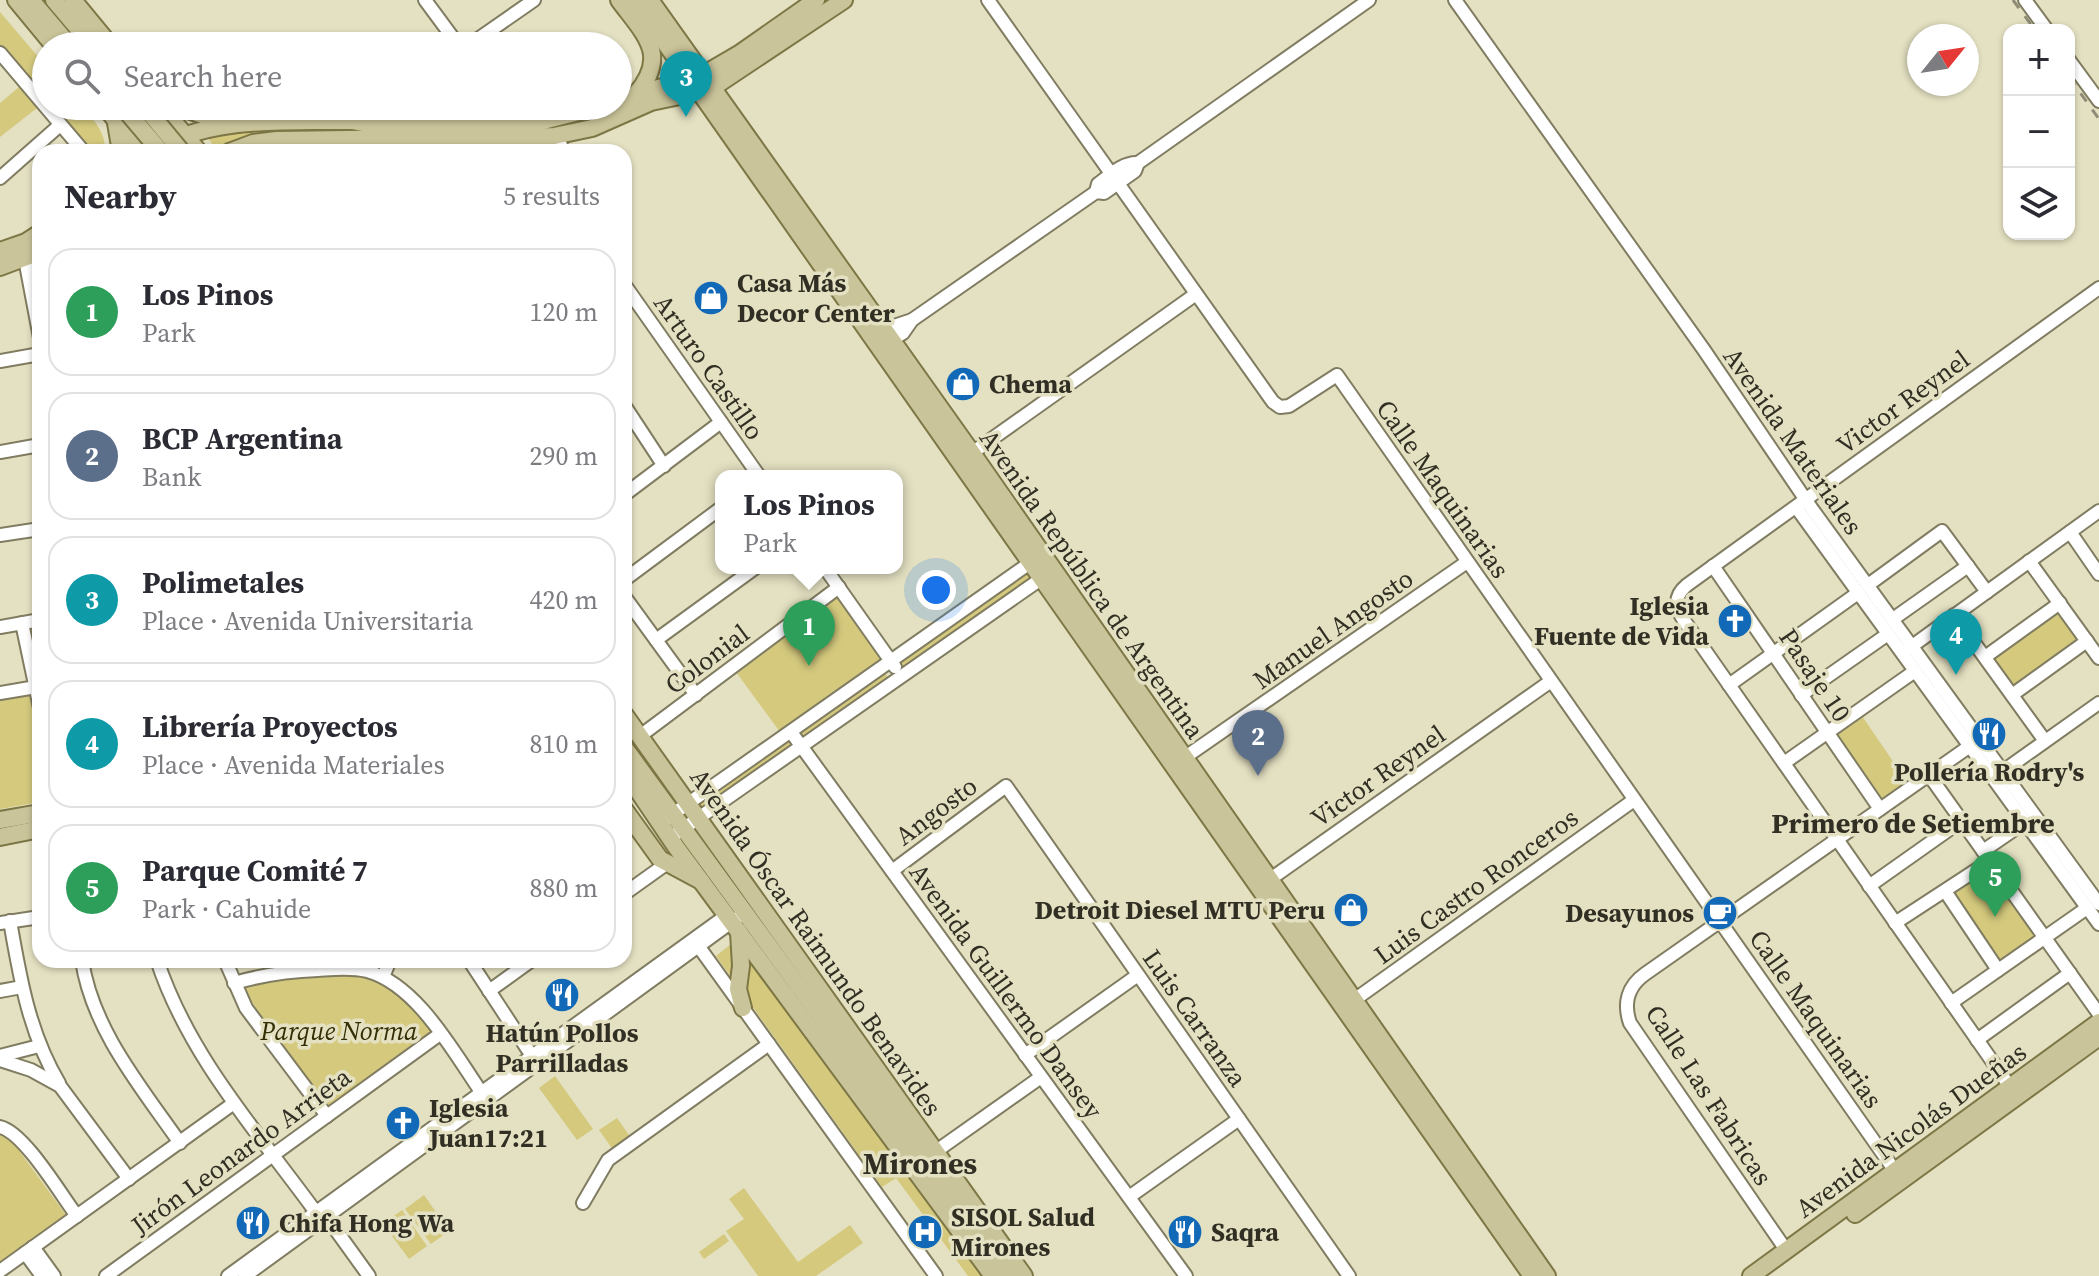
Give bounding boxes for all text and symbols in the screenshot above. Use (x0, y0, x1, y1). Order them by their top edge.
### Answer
north arrow (1907, 24, 1979, 96)
map controls (2003, 24, 2075, 240)
button: + (2003, 24, 2075, 96)
search box (32, 32, 632, 120)
pin: 3 (660, 51, 712, 117)
icon: search (60, 54, 104, 98)
text: Search here (124, 56, 282, 97)
button: − (2003, 96, 2075, 168)
button: layers (2003, 168, 2075, 240)
text: Nearby (64, 173, 177, 219)
text: 5 results (503, 178, 600, 214)
place label: Casa Más Decor Center (737, 265, 896, 331)
text: Los Pinos (142, 274, 273, 315)
shop icon: Casa Más Decor Center (692, 279, 730, 317)
street label: Arturo Castillo (645, 287, 773, 447)
text: 1 (85, 294, 99, 330)
text: 120 m (530, 294, 598, 330)
text: Park (142, 315, 195, 351)
street label: Avenida Materiales (1715, 340, 1871, 542)
street label: Victor Reynel (1829, 341, 1977, 463)
shop icon: Chema (944, 365, 982, 403)
place label: Chema (989, 366, 1072, 402)
street label: Calle Maquinarias (1368, 393, 1518, 585)
text: BCP Argentina (142, 418, 343, 459)
street label: Avenida República de Argentina (971, 422, 1213, 747)
text: 2 (85, 438, 99, 474)
text: 290 m (530, 438, 598, 474)
text: Bank (142, 459, 201, 495)
popup (715, 470, 903, 574)
text: Los Pinos (743, 484, 875, 525)
text: Park (743, 525, 797, 561)
street label: Manuel Angosto (1246, 560, 1420, 698)
text: Polimetales (142, 562, 304, 603)
your location (916, 570, 956, 610)
text: 3 (85, 582, 99, 618)
text: 420 m (530, 582, 598, 618)
place label: Iglesia Fuente de Vida (1534, 588, 1709, 654)
pin: 1 (783, 600, 835, 666)
church icon: Iglesia Fuente de Vida (1716, 602, 1754, 640)
text: Place · Avenida Universitaria (142, 603, 473, 639)
pin: 4 (1930, 609, 1982, 675)
street label: Colonial (657, 615, 757, 703)
street label: Pasaje 10 (1771, 621, 1859, 729)
text: Librería Proyectos (142, 706, 398, 747)
pin: 2 (1232, 710, 1284, 776)
restaurant icon: Pollería Rodry's (1970, 715, 2008, 753)
street label: Victor Reynel (1304, 716, 1453, 836)
text: 4 (85, 726, 99, 762)
text: 810 m (530, 726, 598, 762)
text: Place · Avenida Materiales (142, 747, 445, 783)
place label: Pollería Rodry's (1894, 754, 2085, 790)
street label: Avenida Óscar Raimundo Benavides (682, 761, 950, 1123)
street label: Angosto (887, 768, 985, 854)
street label: Luis Castro Ronceros (1367, 800, 1585, 972)
district label: Primero de Setiembre (1771, 804, 2055, 842)
text: Parque Comité 7 (142, 850, 368, 891)
pin: 5 (1969, 851, 2021, 917)
street label: Avenida Guillermo Dansey (901, 856, 1111, 1127)
text: 5 (85, 870, 99, 906)
text: 880 m (530, 870, 598, 906)
text: Park · Cahuide (142, 891, 311, 927)
shop icon: Detroit Diesel MTU Peru (1332, 891, 1370, 929)
place label: Detroit Diesel MTU Peru (1035, 892, 1325, 928)
cafe icon: Desayunos (1701, 894, 1739, 932)
place label: Desayunos (1565, 895, 1694, 931)
street label: Calle Maquinarias (1741, 923, 1891, 1115)
street label: Luis Carranza (1134, 942, 1256, 1095)
restaurant icon: Hatún Pollos Parrilladas (543, 976, 581, 1014)
street label: Calle Las Fabricas (1637, 998, 1781, 1192)
park label: Parque Norma (259, 1013, 418, 1049)
place label: Hatún Pollos Parrilladas (486, 1015, 639, 1081)
street label: Avenida Nicolás Dueñas (1788, 1034, 2034, 1226)
street label: Jirón Leonardo Arrieta (123, 1058, 359, 1244)
place label: Iglesia Juan17:21 (427, 1090, 548, 1156)
church icon: Iglesia Juan17:21 (384, 1104, 422, 1142)
district label: Mirones (863, 1143, 977, 1184)
place label: SISOL Salud Mirones (951, 1199, 1095, 1265)
restaurant icon: Chifa Hong Wa (234, 1204, 272, 1242)
place label: Chifa Hong Wa (279, 1205, 455, 1241)
hospital icon: SISOL Salud Mirones (906, 1213, 944, 1251)
restaurant icon: Saqra (1166, 1213, 1204, 1251)
place label: Saqra (1211, 1214, 1279, 1250)

